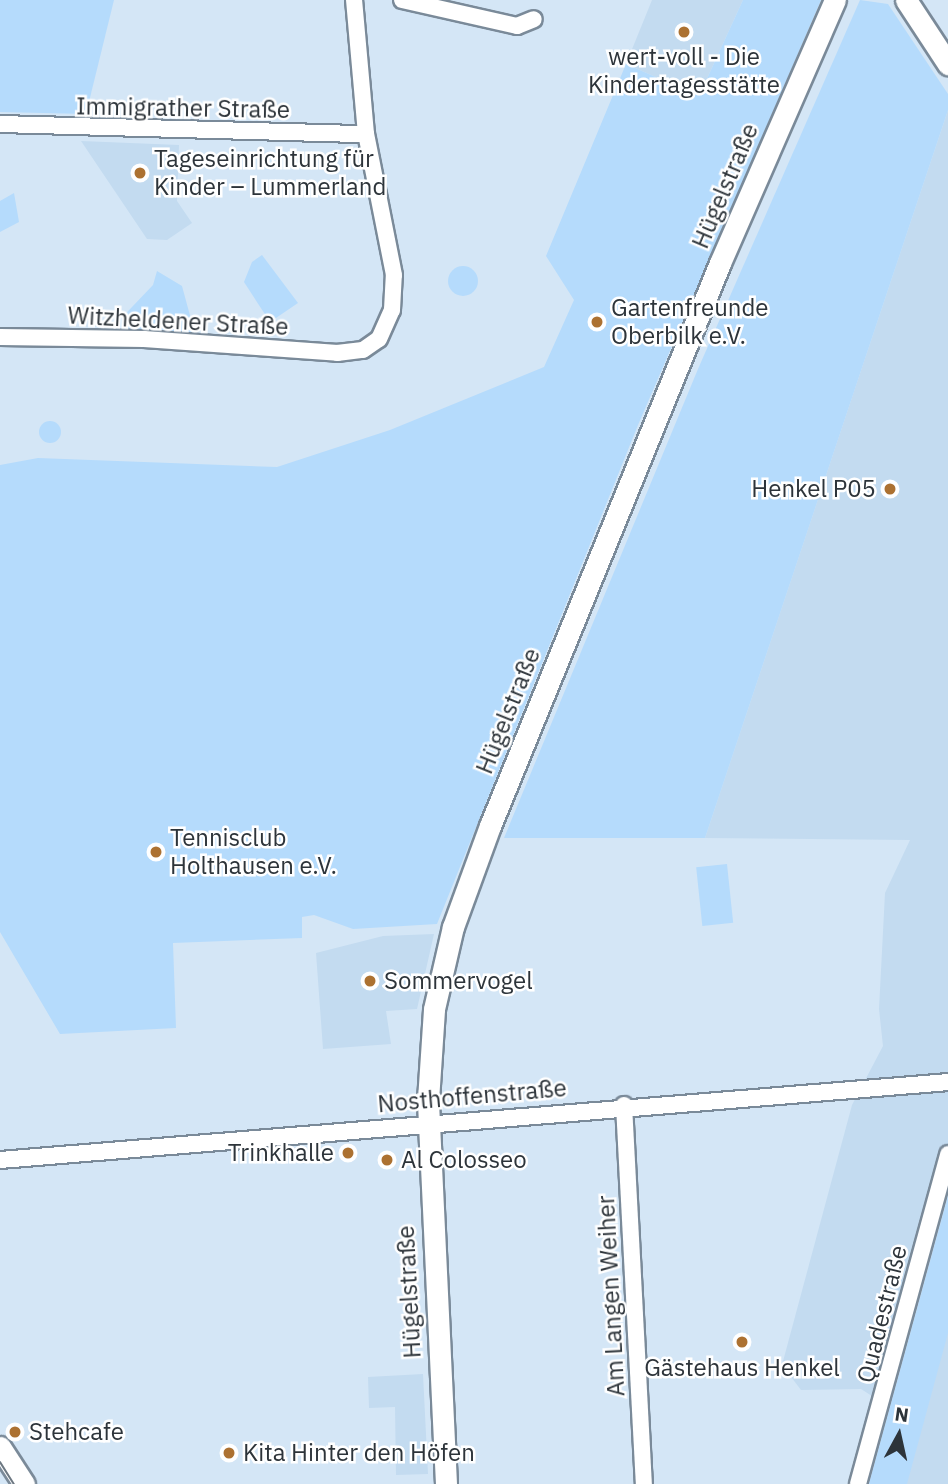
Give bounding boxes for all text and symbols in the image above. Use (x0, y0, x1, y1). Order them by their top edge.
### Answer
marker: wert-voll - Die Kindertagesstätte (676, 24, 692, 40)
place label: wert-voll - Die Kindertagesstätte (588, 43, 780, 99)
street label: Immigrather Straße (76, 92, 290, 124)
street label: Hügelstraße (686, 119, 764, 253)
place label: Tageseinrichtung für Kinder – Lummerland (154, 145, 386, 201)
marker: Tageseinrichtung für Kinder – Lummerland (132, 165, 148, 181)
place label: Gartenfreunde Oberbilk e.V. (611, 294, 769, 350)
street label: Witzheldener Straße (67, 301, 289, 341)
marker: Gartenfreunde Oberbilk e.V. (589, 314, 605, 330)
place label: Henkel P05 (751, 475, 876, 503)
marker: Henkel P05 (882, 481, 898, 497)
street label: Hügelstraße (470, 644, 546, 778)
place label: Tennisclub Holthausen e.V. (170, 824, 337, 880)
marker: Tennisclub Holthausen e.V. (148, 844, 164, 860)
place label: Sommervogel (384, 967, 533, 995)
marker: Sommervogel (362, 973, 378, 989)
street label: Nosthoffenstraße (376, 1073, 568, 1119)
place label: Trinkhalle (228, 1139, 334, 1167)
marker: Trinkhalle (340, 1145, 356, 1161)
place label: Al Colosseo (401, 1146, 527, 1174)
marker: Al Colosseo (379, 1152, 395, 1168)
street label: Am Langen Weiher (591, 1195, 631, 1397)
street label: Hügelstraße (391, 1225, 427, 1359)
street label: Quadestraße (851, 1242, 913, 1386)
marker: Gästehaus Henkel (734, 1334, 750, 1350)
place label: Gästehaus Henkel (644, 1354, 840, 1382)
north arrow (864, 1400, 934, 1470)
text: N (893, 1401, 910, 1427)
place label: Stehcafe (29, 1418, 124, 1446)
marker: Stehcafe (7, 1424, 23, 1440)
place label: Kita Hinter den Höfen (243, 1439, 475, 1467)
marker: Kita Hinter den Höfen (221, 1445, 237, 1461)

